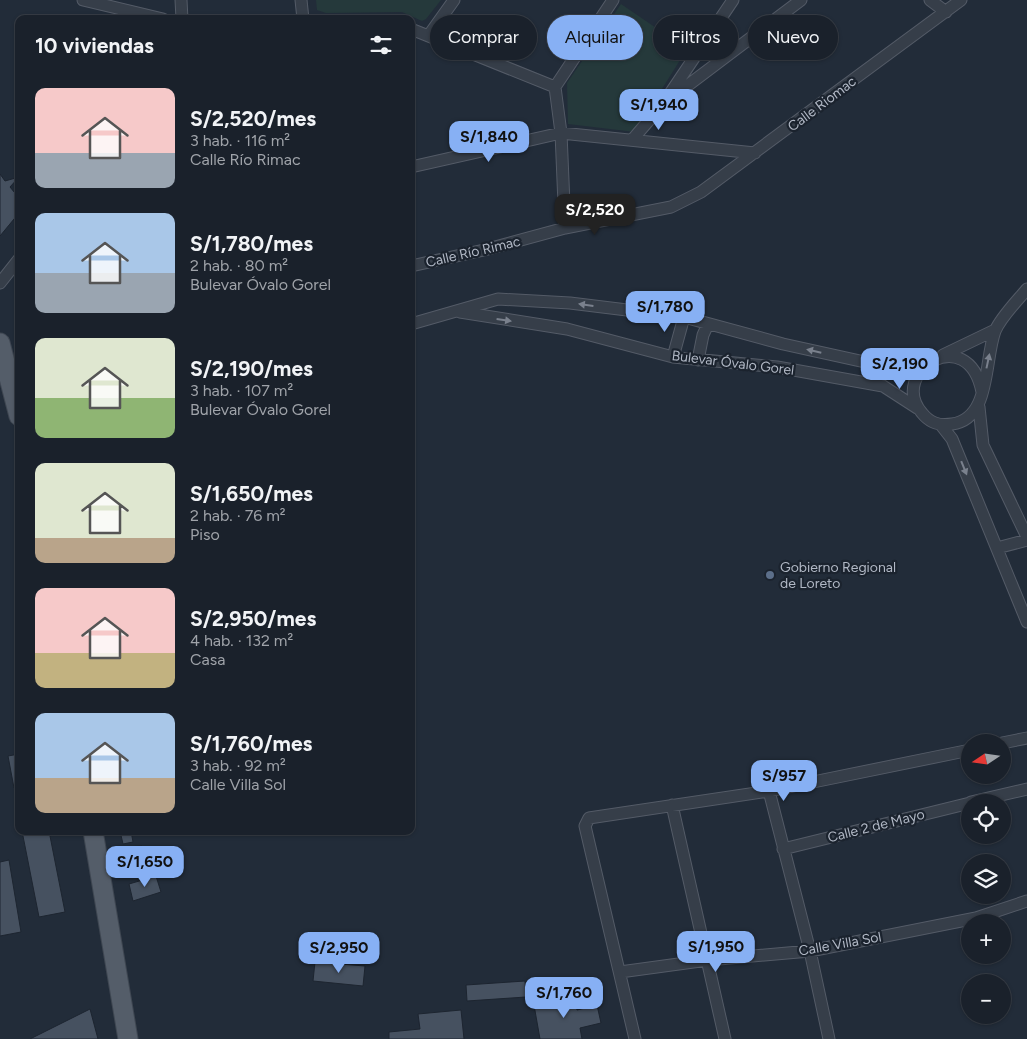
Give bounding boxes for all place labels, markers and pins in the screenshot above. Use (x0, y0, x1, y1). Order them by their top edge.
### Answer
pin: S/1,940 (613, 88, 705, 131)
pin: S/1,840 (443, 120, 535, 163)
pin: S/2,520 (549, 194, 641, 236)
pin: S/1,780 (619, 290, 711, 333)
pin: S/2,190 (854, 348, 946, 390)
place label: Gobierno Regional de Loreto (780, 559, 896, 592)
marker: Gobierno Regional de Loreto (764, 569, 776, 581)
pin: S/957 (749, 760, 819, 802)
pin: S/1,650 (99, 846, 191, 888)
pin: S/1,950 (670, 930, 762, 973)
pin: S/2,950 (293, 932, 385, 974)
pin: S/1,760 (518, 976, 610, 1019)

